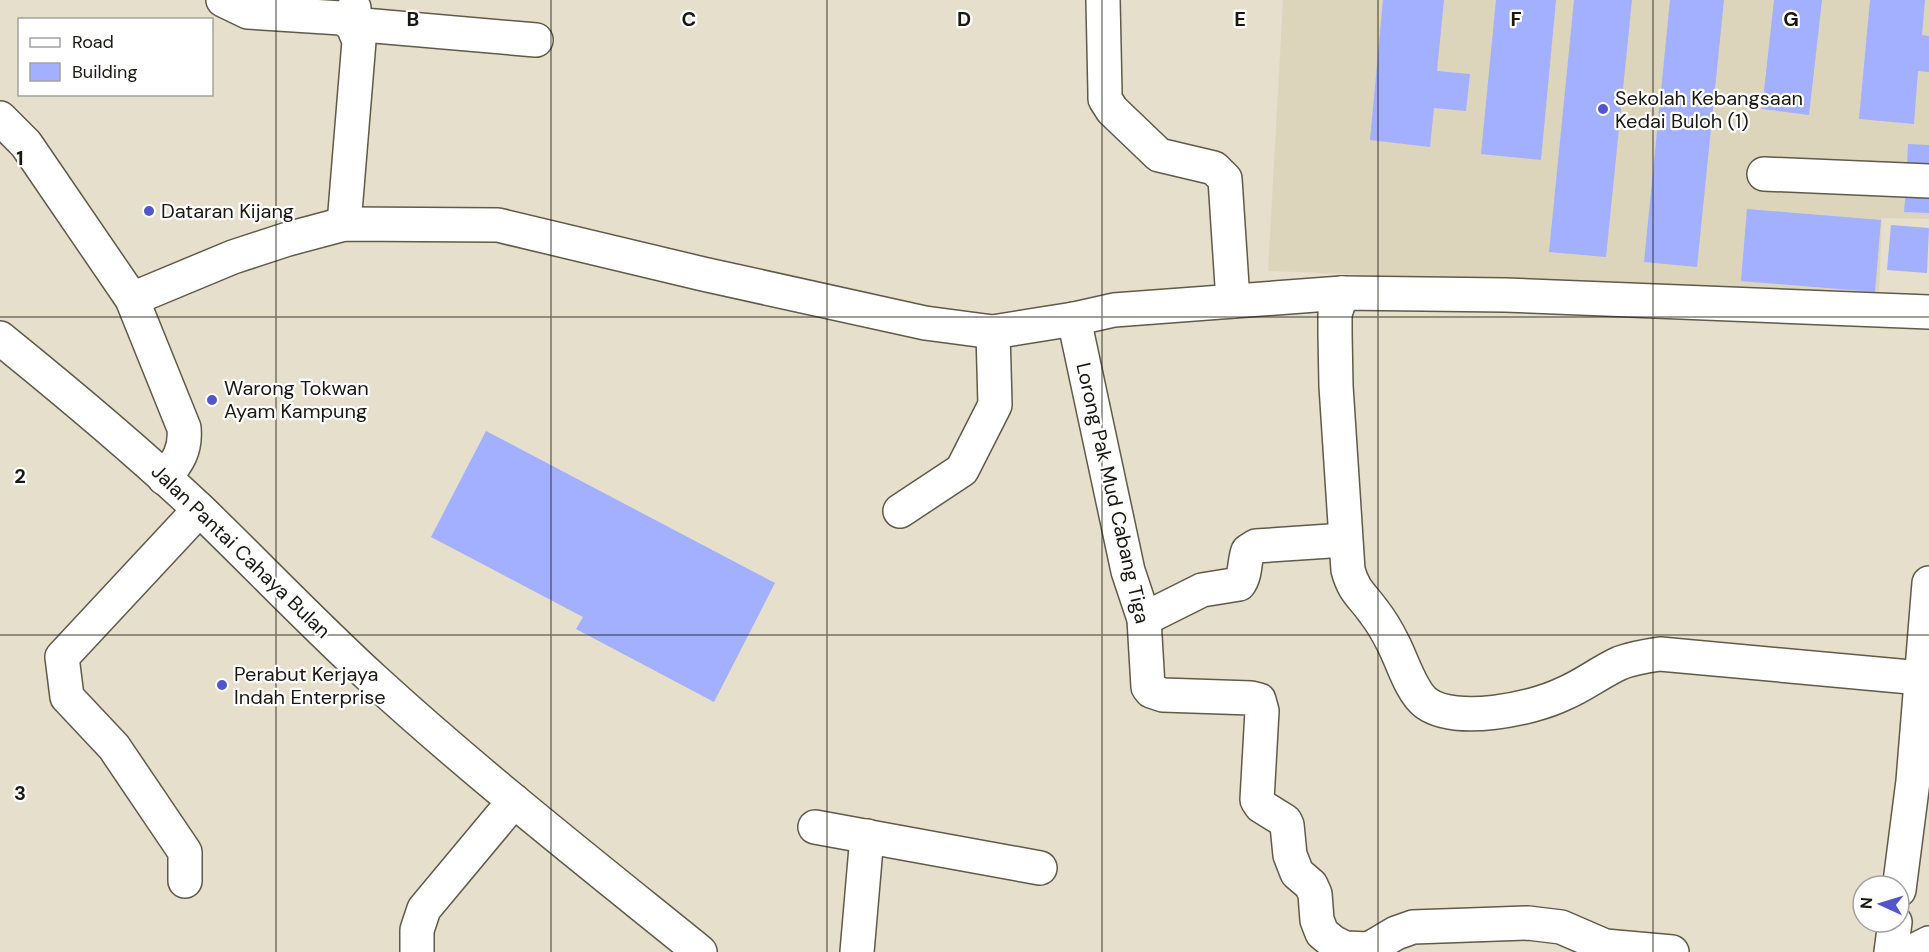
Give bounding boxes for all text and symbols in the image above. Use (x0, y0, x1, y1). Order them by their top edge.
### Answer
text: B (407, 6, 419, 32)
text: C (682, 6, 696, 32)
text: D (957, 6, 971, 32)
text: E (1234, 6, 1246, 32)
text: F (1510, 6, 1522, 32)
text: G (1783, 6, 1799, 32)
legend (18, 18, 213, 96)
text: Road (72, 30, 114, 54)
text: Building (72, 60, 137, 84)
place label: Sekolah Kebangsaan Kedai Buloh (1) (1615, 85, 1803, 134)
marker: Sekolah Kebangsaan Kedai Buloh (1) (1596, 102, 1610, 116)
text: 1 (16, 145, 24, 171)
place label: Dataran Kijang (161, 198, 294, 224)
marker: Dataran Kijang (142, 204, 156, 218)
street label: Lorong Pak Mud Cabang Tiga (1070, 360, 1156, 626)
place label: Warong Tokwan Ayam Kampung (224, 375, 369, 424)
marker: Warong Tokwan Ayam Kampung (205, 393, 219, 407)
street label: Jalan Pantai Cahaya Bulan (146, 458, 336, 644)
text: 2 (14, 463, 26, 489)
place label: Perabut Kerjaya Indah Enterprise (234, 661, 386, 710)
marker: Perabut Kerjaya Indah Enterprise (215, 678, 229, 692)
text: 3 (14, 780, 26, 806)
north arrow (1851, 874, 1911, 934)
text: N (1856, 896, 1877, 910)

